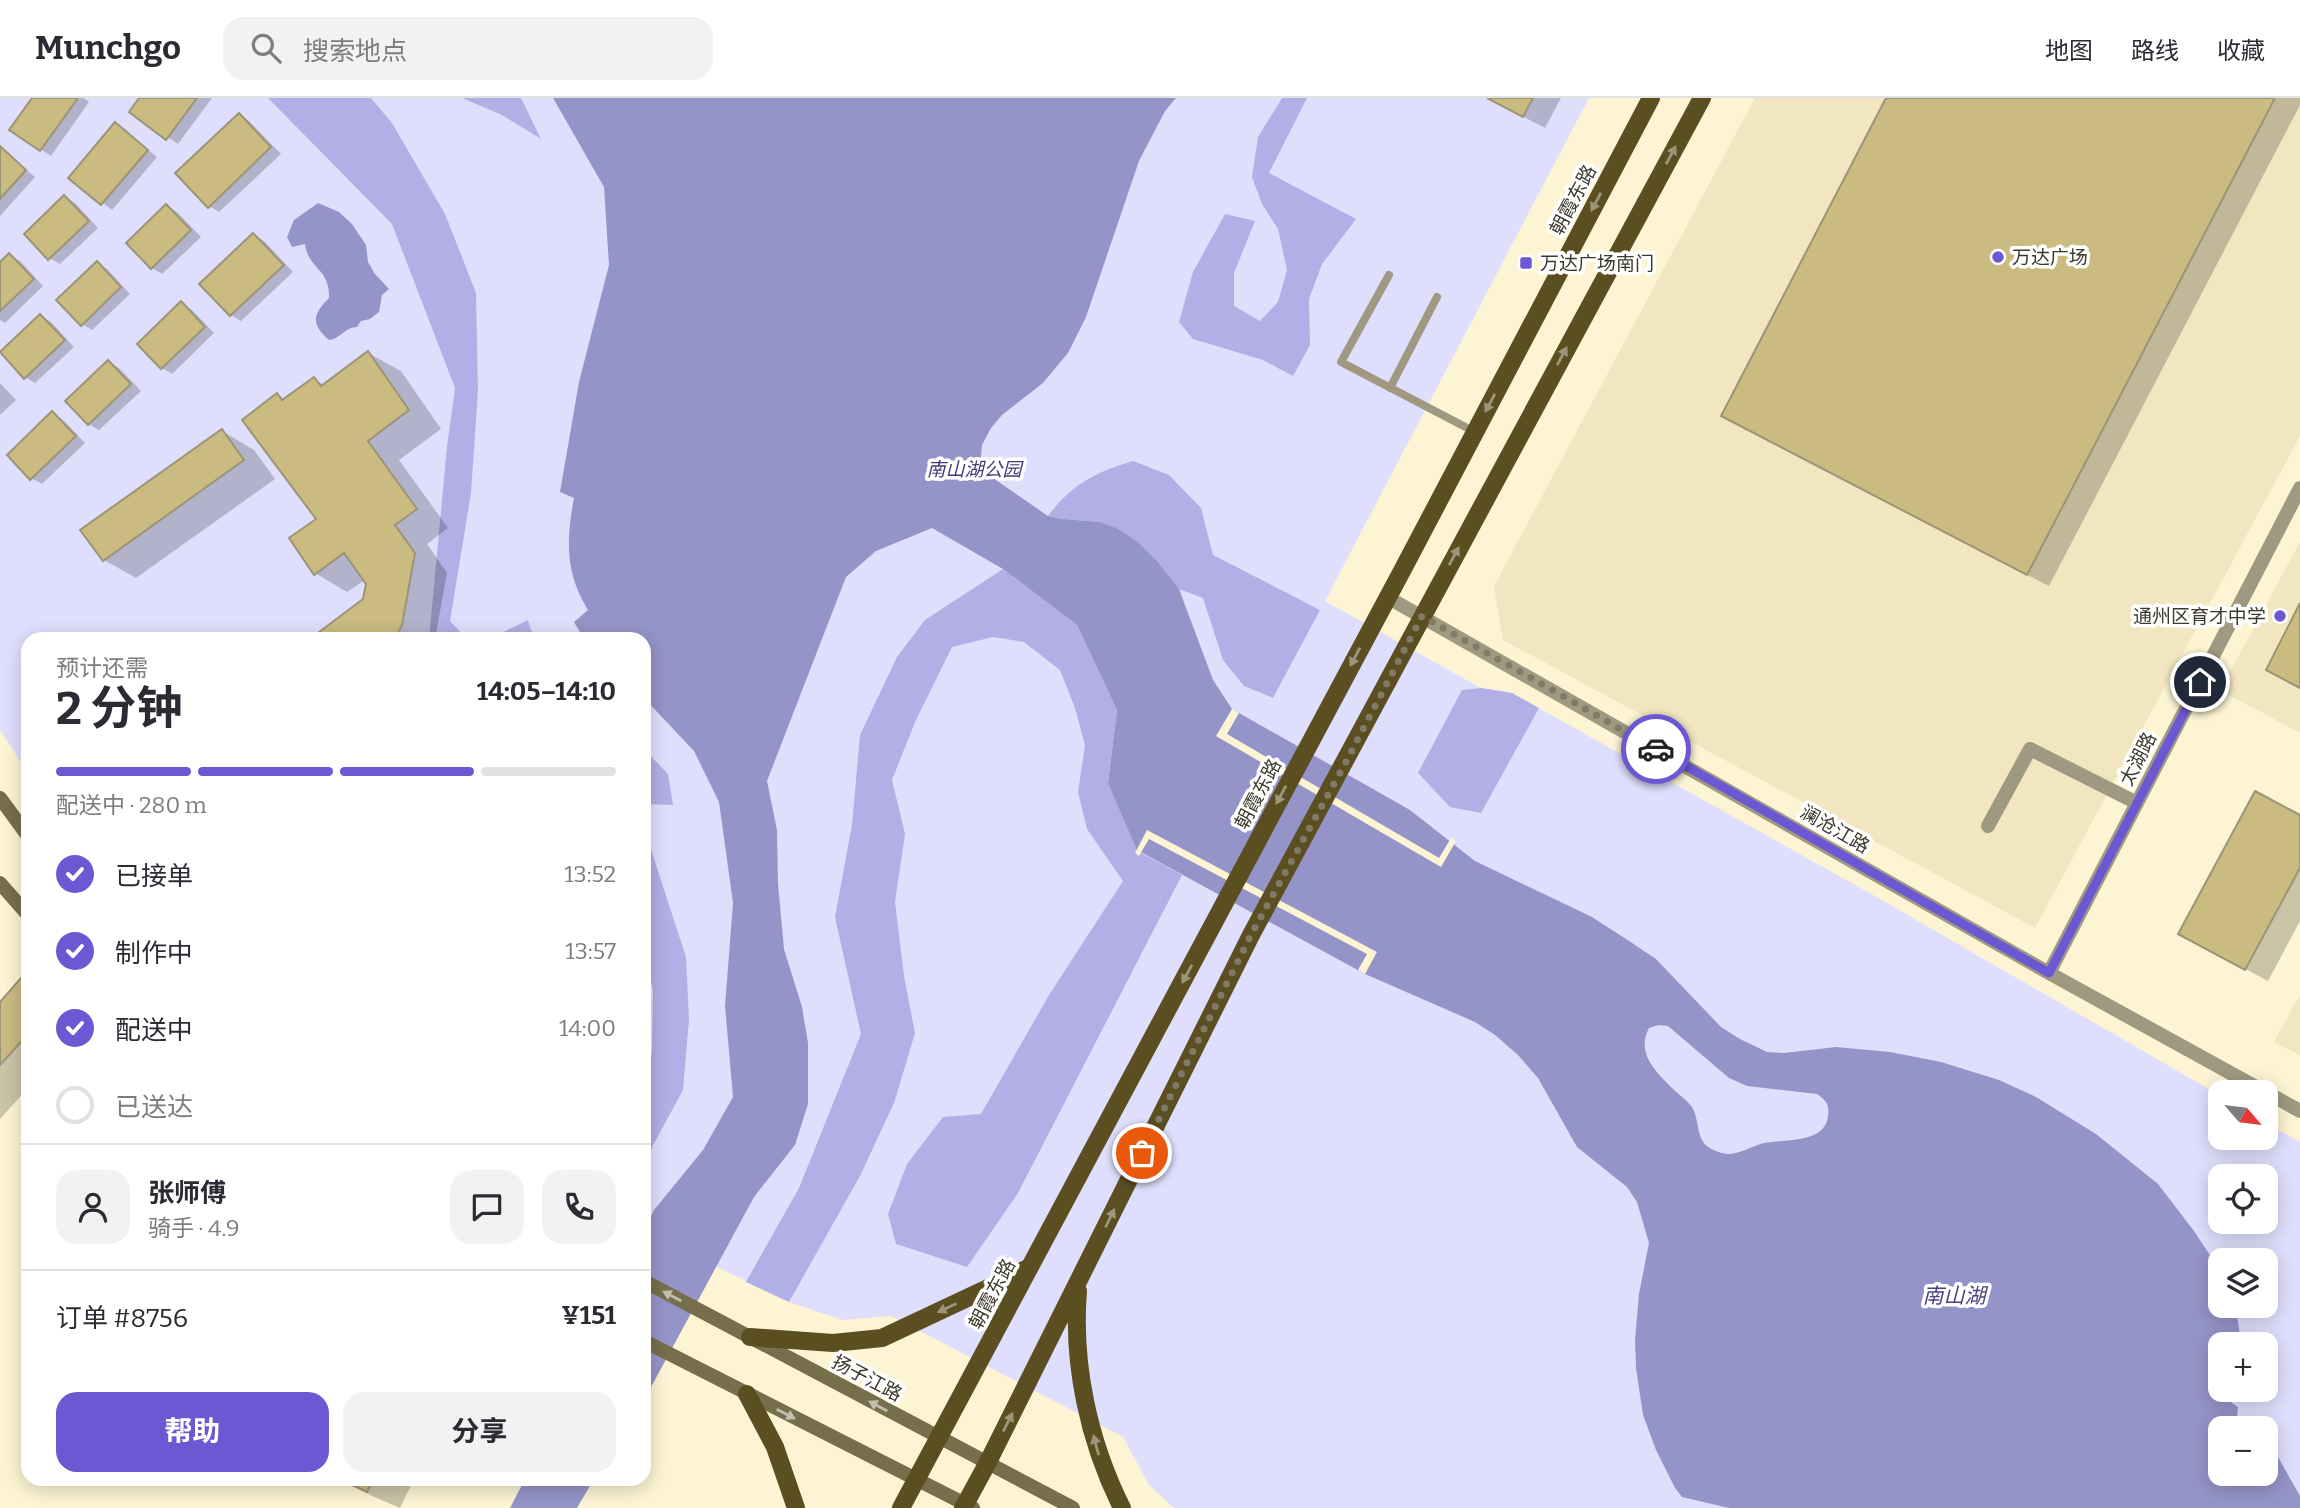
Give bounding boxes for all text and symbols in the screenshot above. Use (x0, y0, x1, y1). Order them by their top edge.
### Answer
search box (223, 17, 713, 80)
text: Munchgo (35, 28, 181, 68)
icon: search (247, 29, 285, 67)
text: 搜索地点 (303, 36, 407, 67)
text: 地图 (2045, 37, 2093, 65)
text: 路线 (2131, 37, 2179, 65)
text: 收藏 (2217, 37, 2265, 65)
one-way arrow (1665, 146, 1677, 165)
street label: 朝霞东路 (1545, 161, 1601, 239)
one-way arrow (1591, 192, 1602, 212)
place label: 万达广场 (2012, 246, 2088, 269)
marker: 万达广场 (1990, 249, 2006, 265)
place label: 万达广场南门 (1540, 252, 1654, 275)
marker: 万达广场南门 (1518, 255, 1534, 271)
one-way arrow (1556, 345, 1568, 365)
one-way arrow (1484, 393, 1496, 413)
park label: 南山湖公园 (926, 458, 1024, 481)
one-way arrow (1448, 546, 1460, 565)
place label: 通州区育才中学 (2133, 605, 2266, 628)
marker: 通州区育才中学 (2272, 608, 2288, 624)
one-way arrow (1349, 648, 1361, 667)
pin (2170, 652, 2230, 712)
text: 预计还需 (56, 654, 148, 682)
icon: home (2181, 663, 2219, 701)
text: 14:05–14:10 (477, 676, 616, 707)
text: 2 分钟 (56, 681, 182, 736)
courier (1621, 714, 1691, 784)
street label: 太湖路 (2115, 728, 2161, 790)
icon: car (1637, 730, 1675, 768)
street label: 朝霞东路 (1230, 755, 1286, 833)
one-way arrow (1276, 785, 1287, 805)
text: 配送中 · 280 m (56, 791, 207, 819)
street label: 澜沧江路 (1796, 800, 1874, 858)
icon: check (56, 855, 94, 893)
text: 13:52 (564, 860, 616, 888)
text: 已接单 (115, 861, 193, 892)
icon: check (56, 932, 94, 970)
text: 13:57 (565, 937, 616, 965)
text: 制作中 (115, 938, 193, 969)
one-way arrow (1181, 964, 1193, 984)
icon: check (56, 1009, 94, 1047)
text: 14:00 (559, 1014, 616, 1042)
text: 配送中 (115, 1015, 193, 1046)
north arrow (2208, 1080, 2278, 1150)
map controls (2208, 1080, 2278, 1486)
text: 已送达 (115, 1092, 193, 1123)
pin (1112, 1123, 1172, 1183)
icon: bag (1123, 1134, 1161, 1172)
button: locate (2208, 1164, 2278, 1234)
button: person (56, 1170, 130, 1244)
button: chat (450, 1170, 524, 1244)
button: phone (542, 1170, 616, 1244)
text: 张师傅 (148, 1178, 226, 1209)
one-way arrow (1104, 1208, 1115, 1228)
text: 骑手 · 4.9 (148, 1214, 239, 1242)
button: layers (2208, 1248, 2278, 1318)
street label: 朝霞东路 (964, 1255, 1020, 1333)
water label: 南山湖 (1923, 1283, 1988, 1309)
one-way arrow (662, 1290, 682, 1302)
text: ¥151 (562, 1300, 616, 1331)
one-way arrow (937, 1302, 957, 1314)
text: 订单 #8756 (56, 1303, 188, 1334)
button: + (2208, 1332, 2278, 1402)
street label: 扬子江路 (828, 1350, 906, 1406)
button: 帮助 (56, 1392, 329, 1472)
button: 分享 (343, 1392, 616, 1472)
one-way arrow (868, 1400, 888, 1412)
one-way arrow (776, 1408, 796, 1419)
one-way arrow (1003, 1412, 1014, 1432)
button: − (2208, 1416, 2278, 1486)
one-way arrow (1090, 1434, 1101, 1456)

